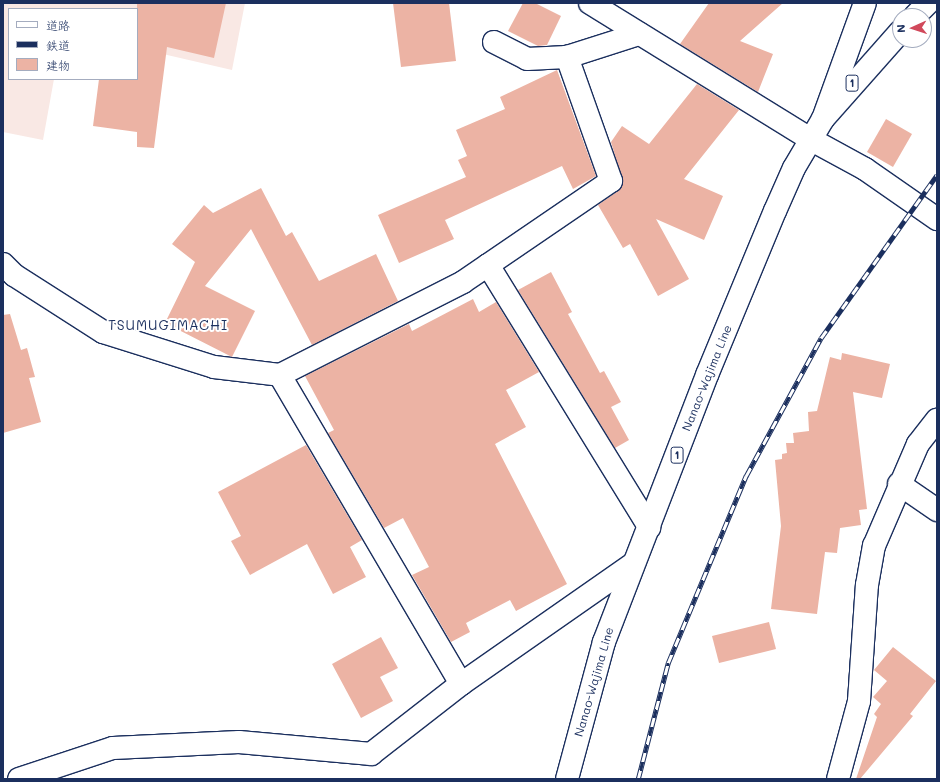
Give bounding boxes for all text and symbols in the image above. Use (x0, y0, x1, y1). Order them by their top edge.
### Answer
legend (8, 8, 138, 80)
north arrow (892, 8, 932, 48)
text: 道路 (46, 17, 70, 33)
text: N (893, 24, 908, 33)
text: 鉄道 (46, 37, 70, 53)
text: 建物 (46, 57, 70, 73)
road number: 1 (845, 74, 859, 92)
district label: TSUMUGIMACHI (108, 317, 228, 333)
street label: Nanao-Wajima Line (679, 323, 735, 433)
road number: 1 (670, 446, 684, 464)
street label: Nanao-Wajima Line (571, 626, 617, 738)

